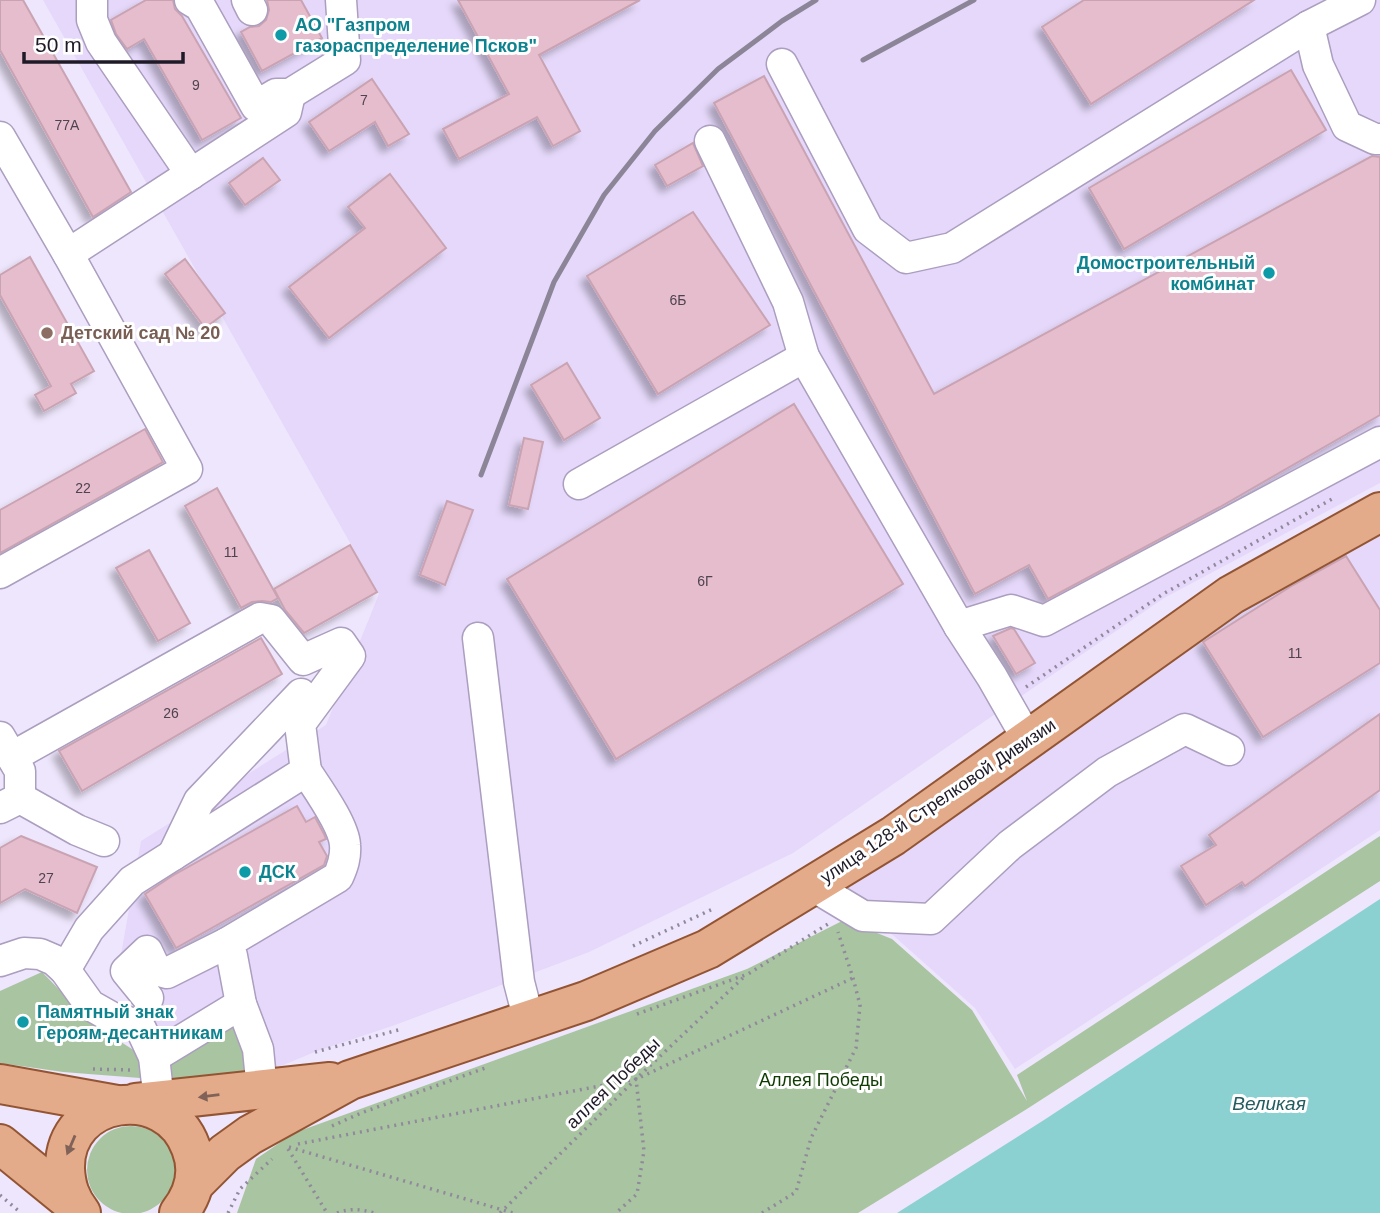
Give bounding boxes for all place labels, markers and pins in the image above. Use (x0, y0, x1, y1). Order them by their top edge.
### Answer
place label: АО "Газпром газораспределение Псков" (295, 15, 537, 56)
marker: АО "Газпром газораспределение Псков" (273, 27, 289, 43)
place label: Домостроительный комбинат (1077, 253, 1255, 294)
marker: Домостроительный комбинат (1261, 265, 1277, 281)
place label: Детский сад № 20 (61, 323, 220, 343)
marker: Детский сад № 20 (39, 325, 55, 341)
place label: ДСК (259, 862, 297, 882)
marker: ДСК (237, 864, 253, 880)
place label: Памятный знак Героям-десантникам (37, 1002, 223, 1043)
marker: Памятный знак Героям-десантникам (15, 1014, 31, 1030)

